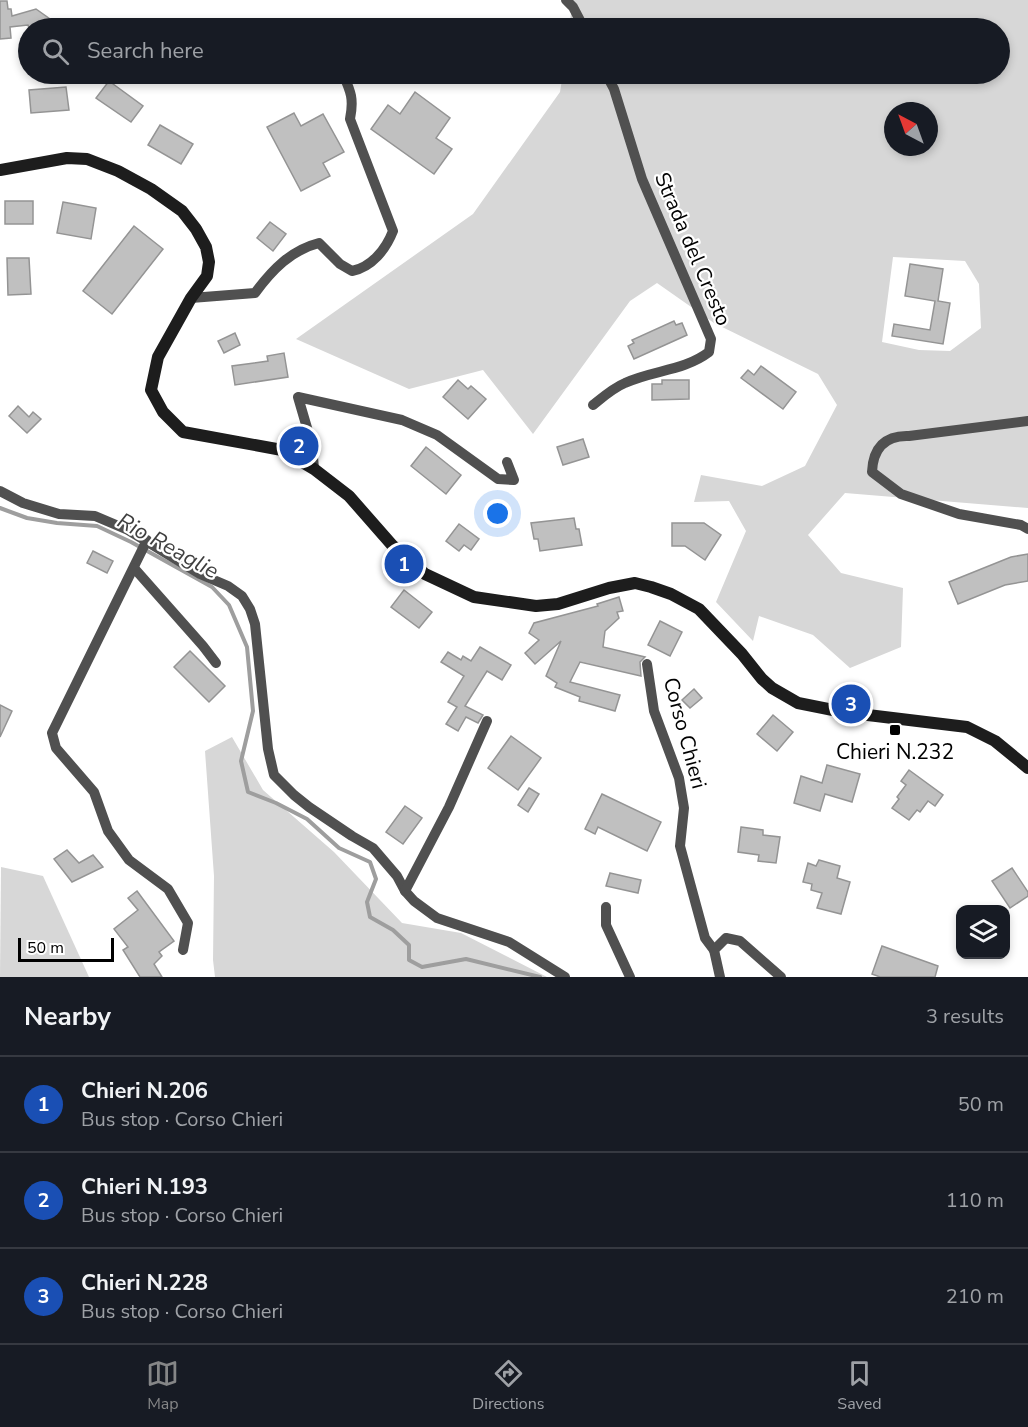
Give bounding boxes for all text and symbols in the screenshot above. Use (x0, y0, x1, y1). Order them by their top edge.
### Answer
search box (18, 18, 1010, 84)
icon: search (39, 35, 72, 68)
text: Search here (87, 36, 204, 66)
north arrow (884, 102, 938, 156)
street label: Strada del Cresto (648, 168, 738, 330)
pin: 2 (280, 424, 318, 468)
your location (483, 499, 512, 528)
water label: Rio Reaglie (112, 506, 224, 586)
pin: 1 (384, 542, 424, 586)
street label: Corso Chieri (657, 674, 713, 792)
pin: 3 (832, 682, 870, 726)
marker: Chieri N.232 (888, 723, 902, 737)
place label: Chieri N.232 (836, 738, 954, 766)
map controls (956, 905, 1010, 959)
button: layers (956, 905, 1010, 959)
scale bar (18, 935, 114, 962)
text: 50 m (27, 937, 64, 959)
text: Nearby (24, 999, 111, 1034)
text: 3 results (926, 1003, 1004, 1030)
text: Chieri N.206 (81, 1076, 208, 1106)
text: 1 (38, 1091, 50, 1118)
text: 50 m (958, 1091, 1004, 1118)
text: Bus stop · Corso Chieri (81, 1106, 283, 1133)
text: Chieri N.193 (81, 1172, 208, 1202)
text: 2 (38, 1187, 50, 1214)
text: 110 m (946, 1187, 1004, 1214)
text: Bus stop · Corso Chieri (81, 1202, 283, 1229)
text: Chieri N.228 (81, 1268, 208, 1298)
text: 3 (38, 1283, 50, 1310)
text: 210 m (946, 1283, 1004, 1310)
text: Bus stop · Corso Chieri (81, 1298, 283, 1325)
tab: Map (146, 1357, 179, 1415)
tab: Directions (472, 1357, 544, 1415)
tab: Saved (837, 1357, 882, 1415)

